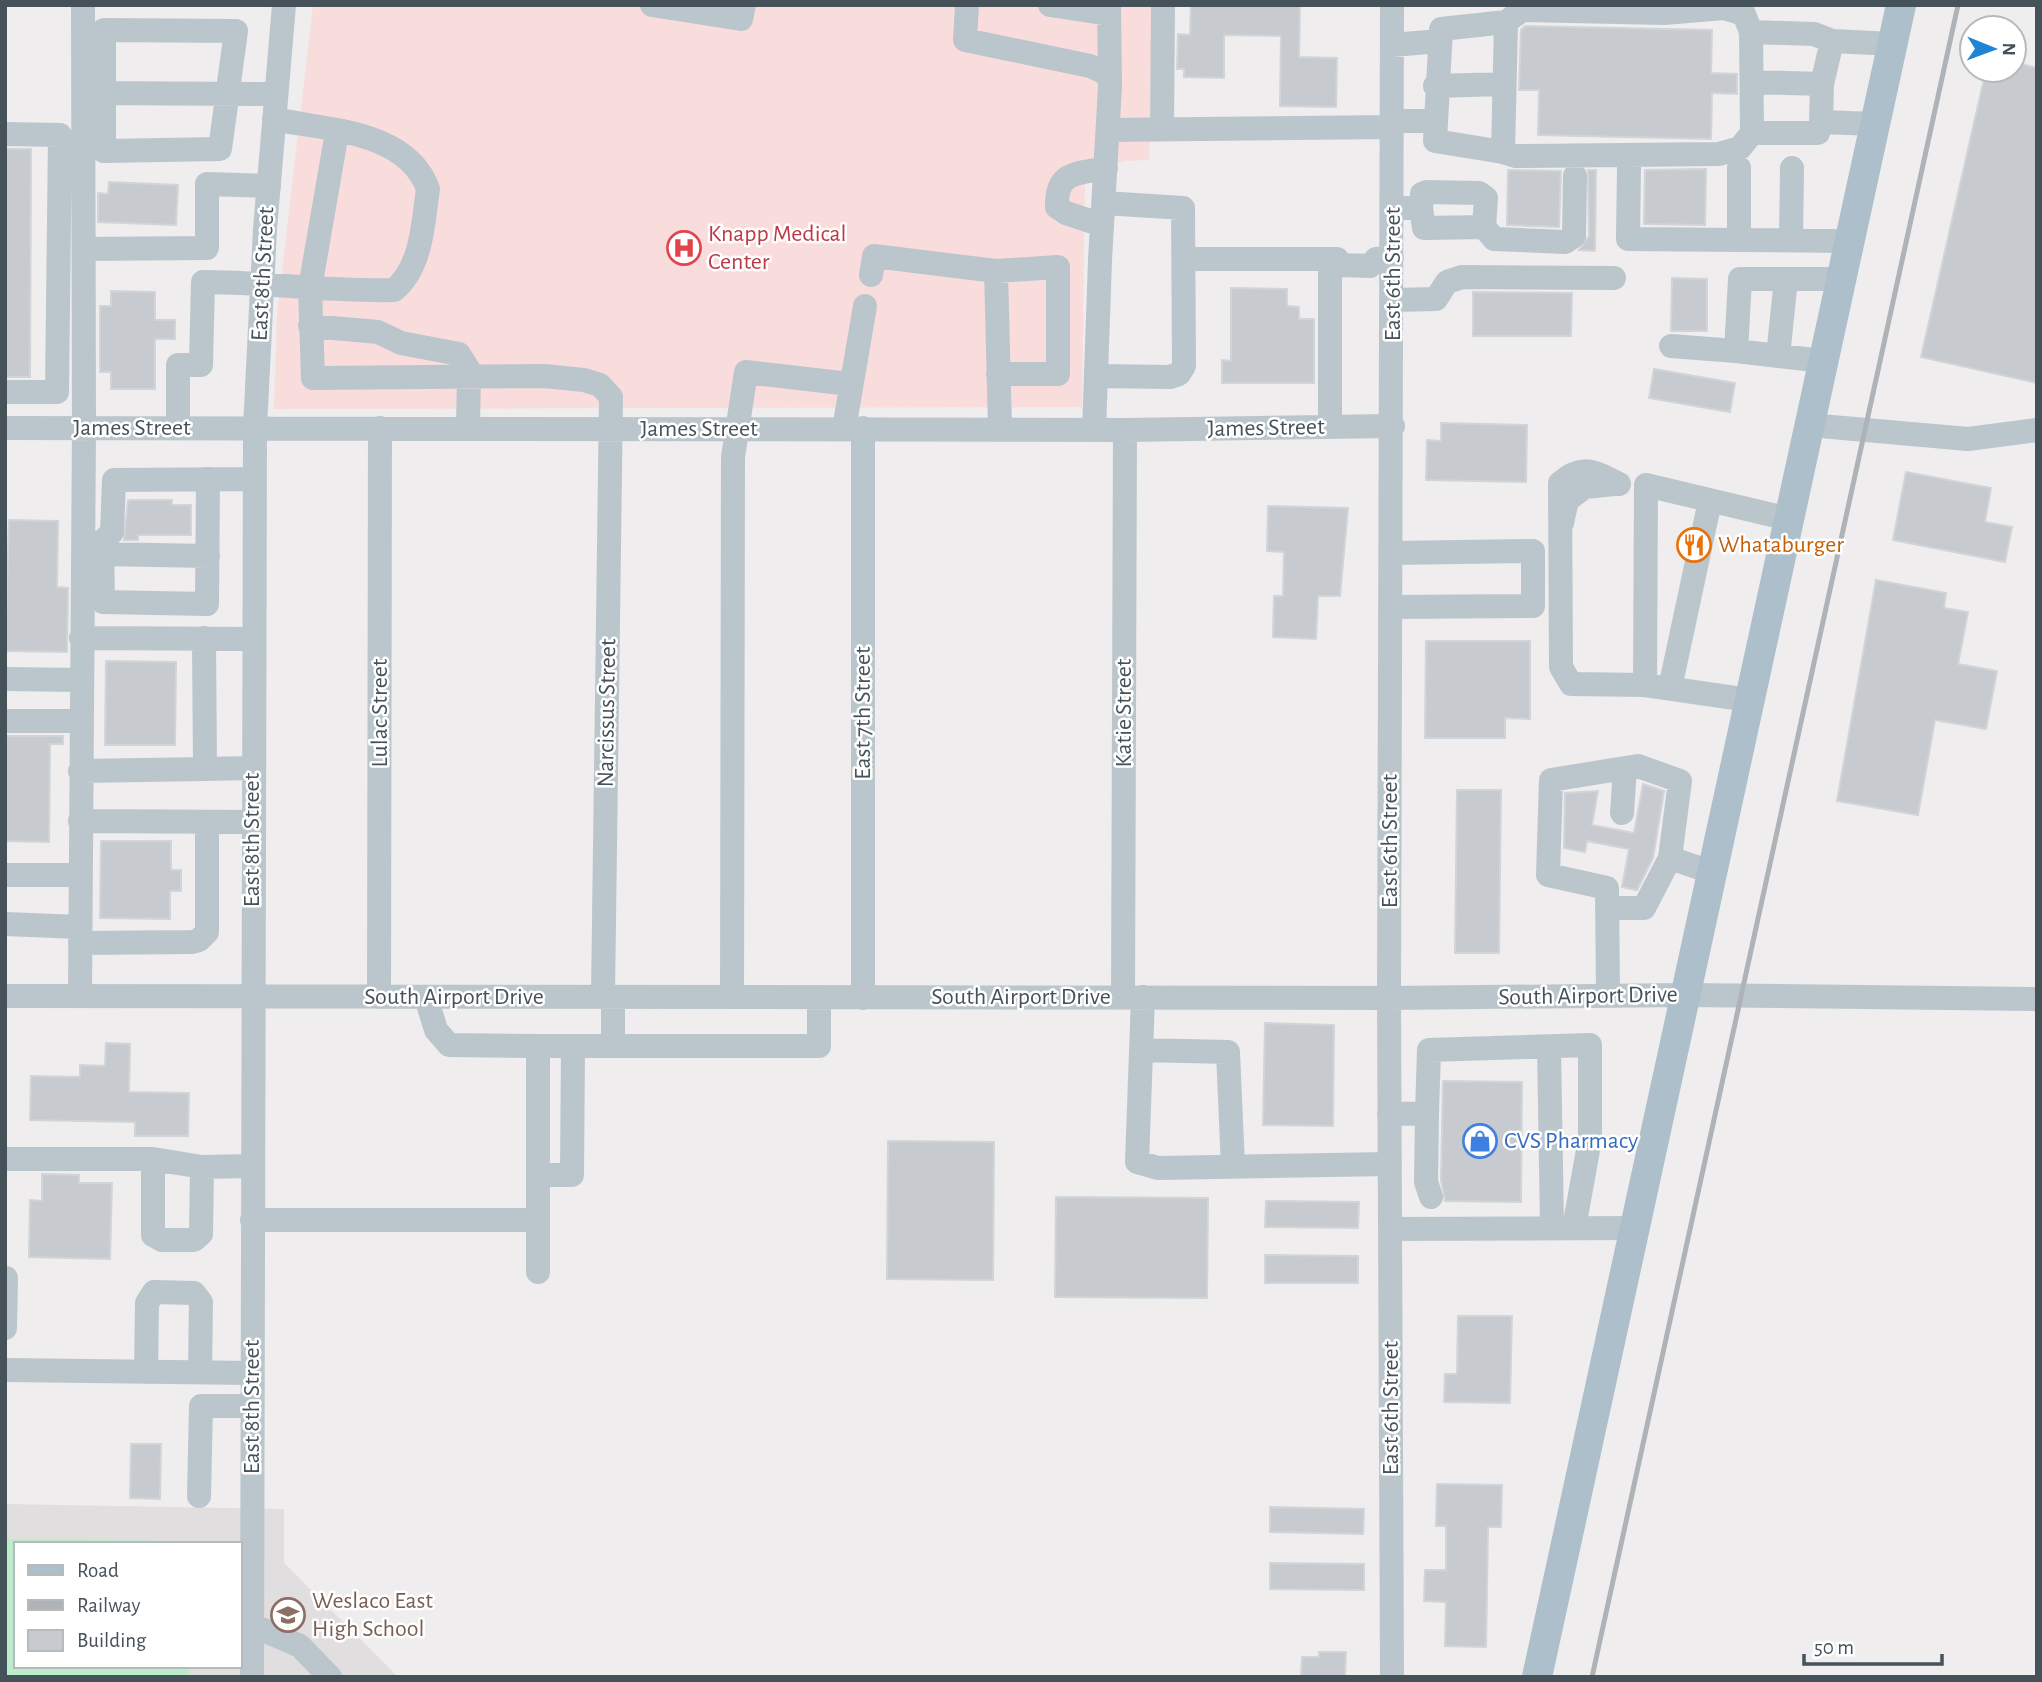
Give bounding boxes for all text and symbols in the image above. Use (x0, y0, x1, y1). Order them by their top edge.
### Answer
north arrow (1958, 14, 2028, 84)
text: N (1999, 42, 2018, 56)
street label: East 8th Street (247, 206, 279, 342)
street label: East 6th Street (1381, 206, 1405, 341)
place label: Knapp Medical Center (708, 222, 847, 274)
hospital icon: Knapp Medical Center (665, 229, 703, 267)
street label: James Street (1207, 415, 1325, 441)
street label: James Street (73, 416, 191, 440)
street label: James Street (640, 417, 758, 441)
restaurant icon: Whataburger (1675, 526, 1713, 564)
place label: Whataburger (1718, 533, 1844, 557)
street label: Narcissus Street (594, 638, 620, 788)
street label: East 7th Street (851, 646, 875, 780)
street label: Lulac Street (368, 658, 392, 767)
street label: Katie Street (1112, 658, 1136, 767)
street label: East 8th Street (240, 772, 264, 907)
street label: East 6th Street (1378, 773, 1402, 908)
street label: South Airport Drive (1498, 982, 1678, 1010)
street label: South Airport Drive (364, 985, 544, 1009)
street label: South Airport Drive (931, 985, 1111, 1009)
shop icon: CVS Pharmacy (1461, 1122, 1499, 1160)
place label: CVS Pharmacy (1504, 1129, 1638, 1153)
street label: East 8th Street (240, 1339, 264, 1474)
street label: East 6th Street (1379, 1340, 1403, 1475)
legend (14, 1542, 242, 1668)
text: Road (77, 1560, 119, 1581)
place label: Weslaco East High School (312, 1589, 433, 1641)
text: Railway (77, 1595, 140, 1616)
school or university icon: Weslaco East High School (269, 1596, 307, 1634)
scale bar (1804, 1622, 1942, 1666)
text: Building (77, 1630, 147, 1651)
text: 50 m (1814, 1637, 1854, 1658)

